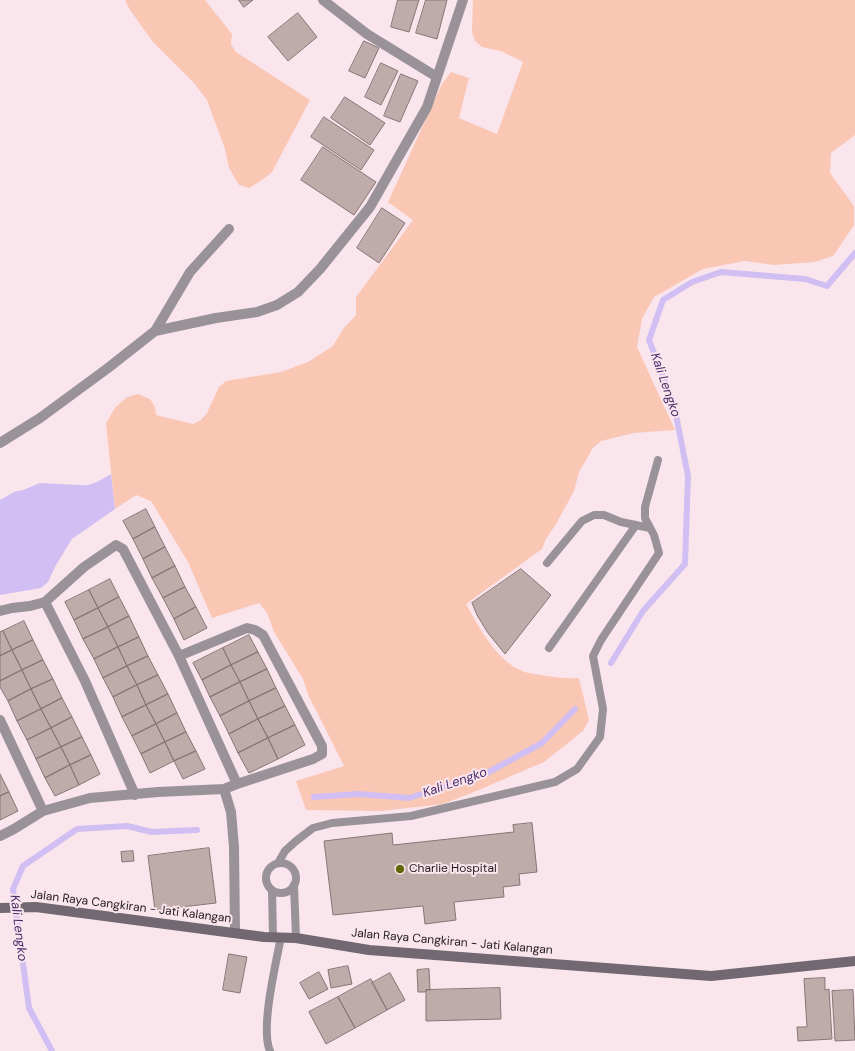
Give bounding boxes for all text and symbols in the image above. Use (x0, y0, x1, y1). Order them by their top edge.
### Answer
water label: Kali Lengko (647, 351, 683, 419)
water label: Kali Lengko (421, 765, 489, 801)
place label: Charlie Hospital (409, 862, 497, 876)
marker: Charlie Hospital (394, 863, 406, 875)
street label: Jalan Raya Cangkiran - Jati Kalangan (30, 888, 232, 926)
water label: Kali Lengko (6, 894, 30, 962)
street label: Jalan Raya Cangkiran - Jati Kalangan (351, 926, 553, 958)

